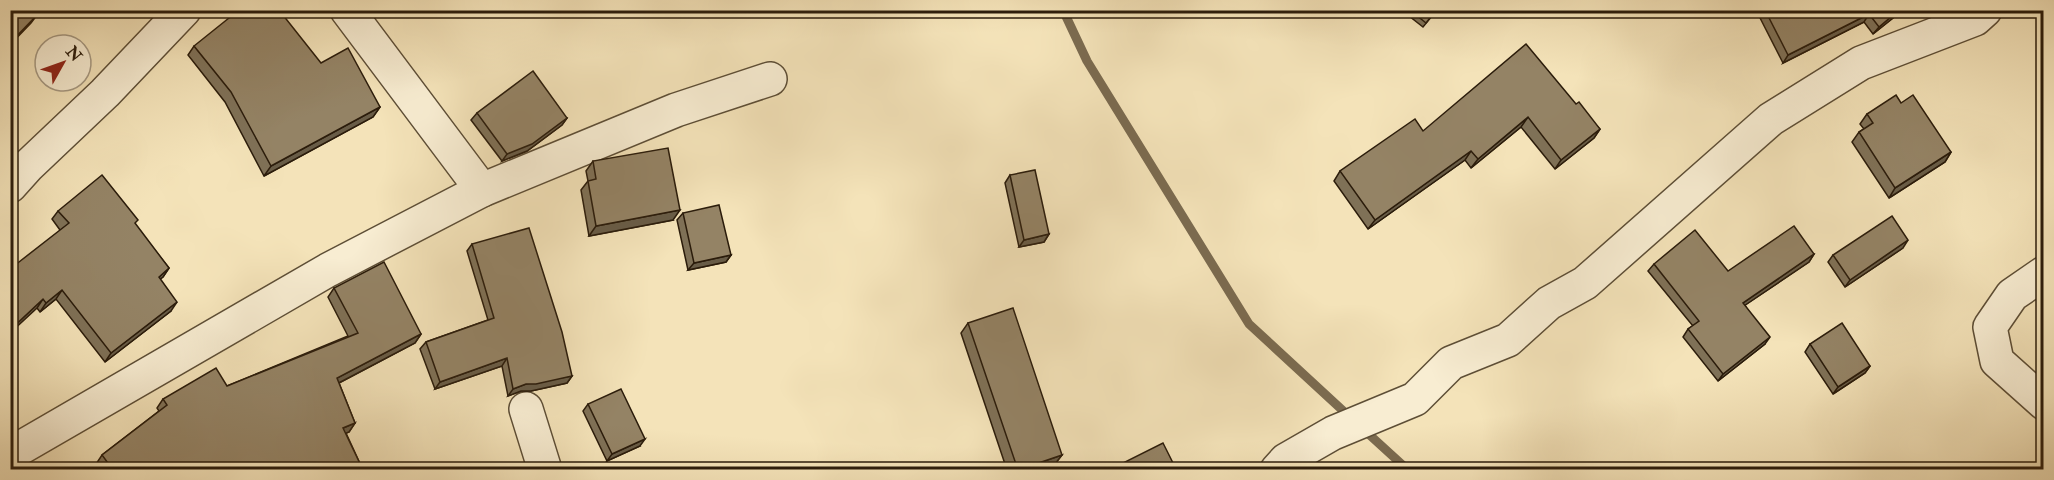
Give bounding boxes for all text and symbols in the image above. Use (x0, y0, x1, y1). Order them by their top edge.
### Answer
north arrow (33, 33, 93, 93)
text: N (61, 41, 86, 66)

